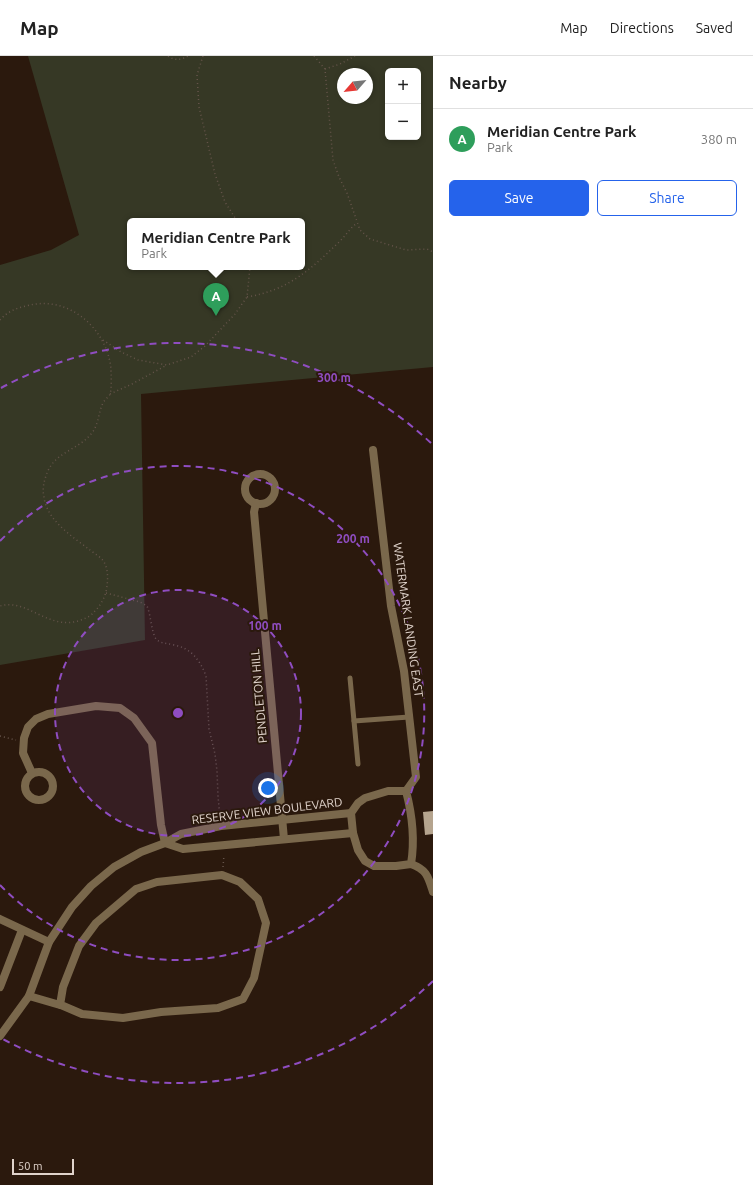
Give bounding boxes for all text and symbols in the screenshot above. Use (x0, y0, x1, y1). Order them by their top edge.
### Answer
text: Map (20, 17, 59, 39)
text: Map (560, 20, 588, 36)
text: Directions (610, 20, 674, 36)
text: Saved (696, 20, 733, 36)
north arrow (337, 68, 373, 104)
map controls (385, 68, 421, 140)
button: + (385, 68, 421, 104)
text: Nearby (449, 73, 507, 92)
button: − (385, 104, 421, 140)
text: Meridian Centre Park (487, 123, 637, 140)
text: A (457, 132, 467, 146)
text: 380 m (701, 132, 737, 146)
text: Park (487, 140, 513, 154)
button: Save (449, 180, 589, 216)
button: Share (597, 180, 737, 216)
popup (127, 218, 305, 270)
text: Meridian Centre Park (141, 229, 291, 246)
text: Park (141, 246, 167, 260)
pin: A (203, 283, 229, 316)
text: 300 m (317, 371, 351, 384)
text: 200 m (336, 532, 370, 545)
street label: WATERMARK LANDING EAST (391, 542, 426, 699)
text: 100 m (248, 619, 282, 632)
street label: PENDLETON HILL (248, 648, 269, 744)
centre of rings (171, 706, 185, 720)
your location (258, 778, 278, 798)
street label: RESERVE VIEW BOULEVARD (191, 795, 343, 826)
scale bar (12, 1157, 74, 1176)
text: 50 m (18, 1160, 42, 1172)

